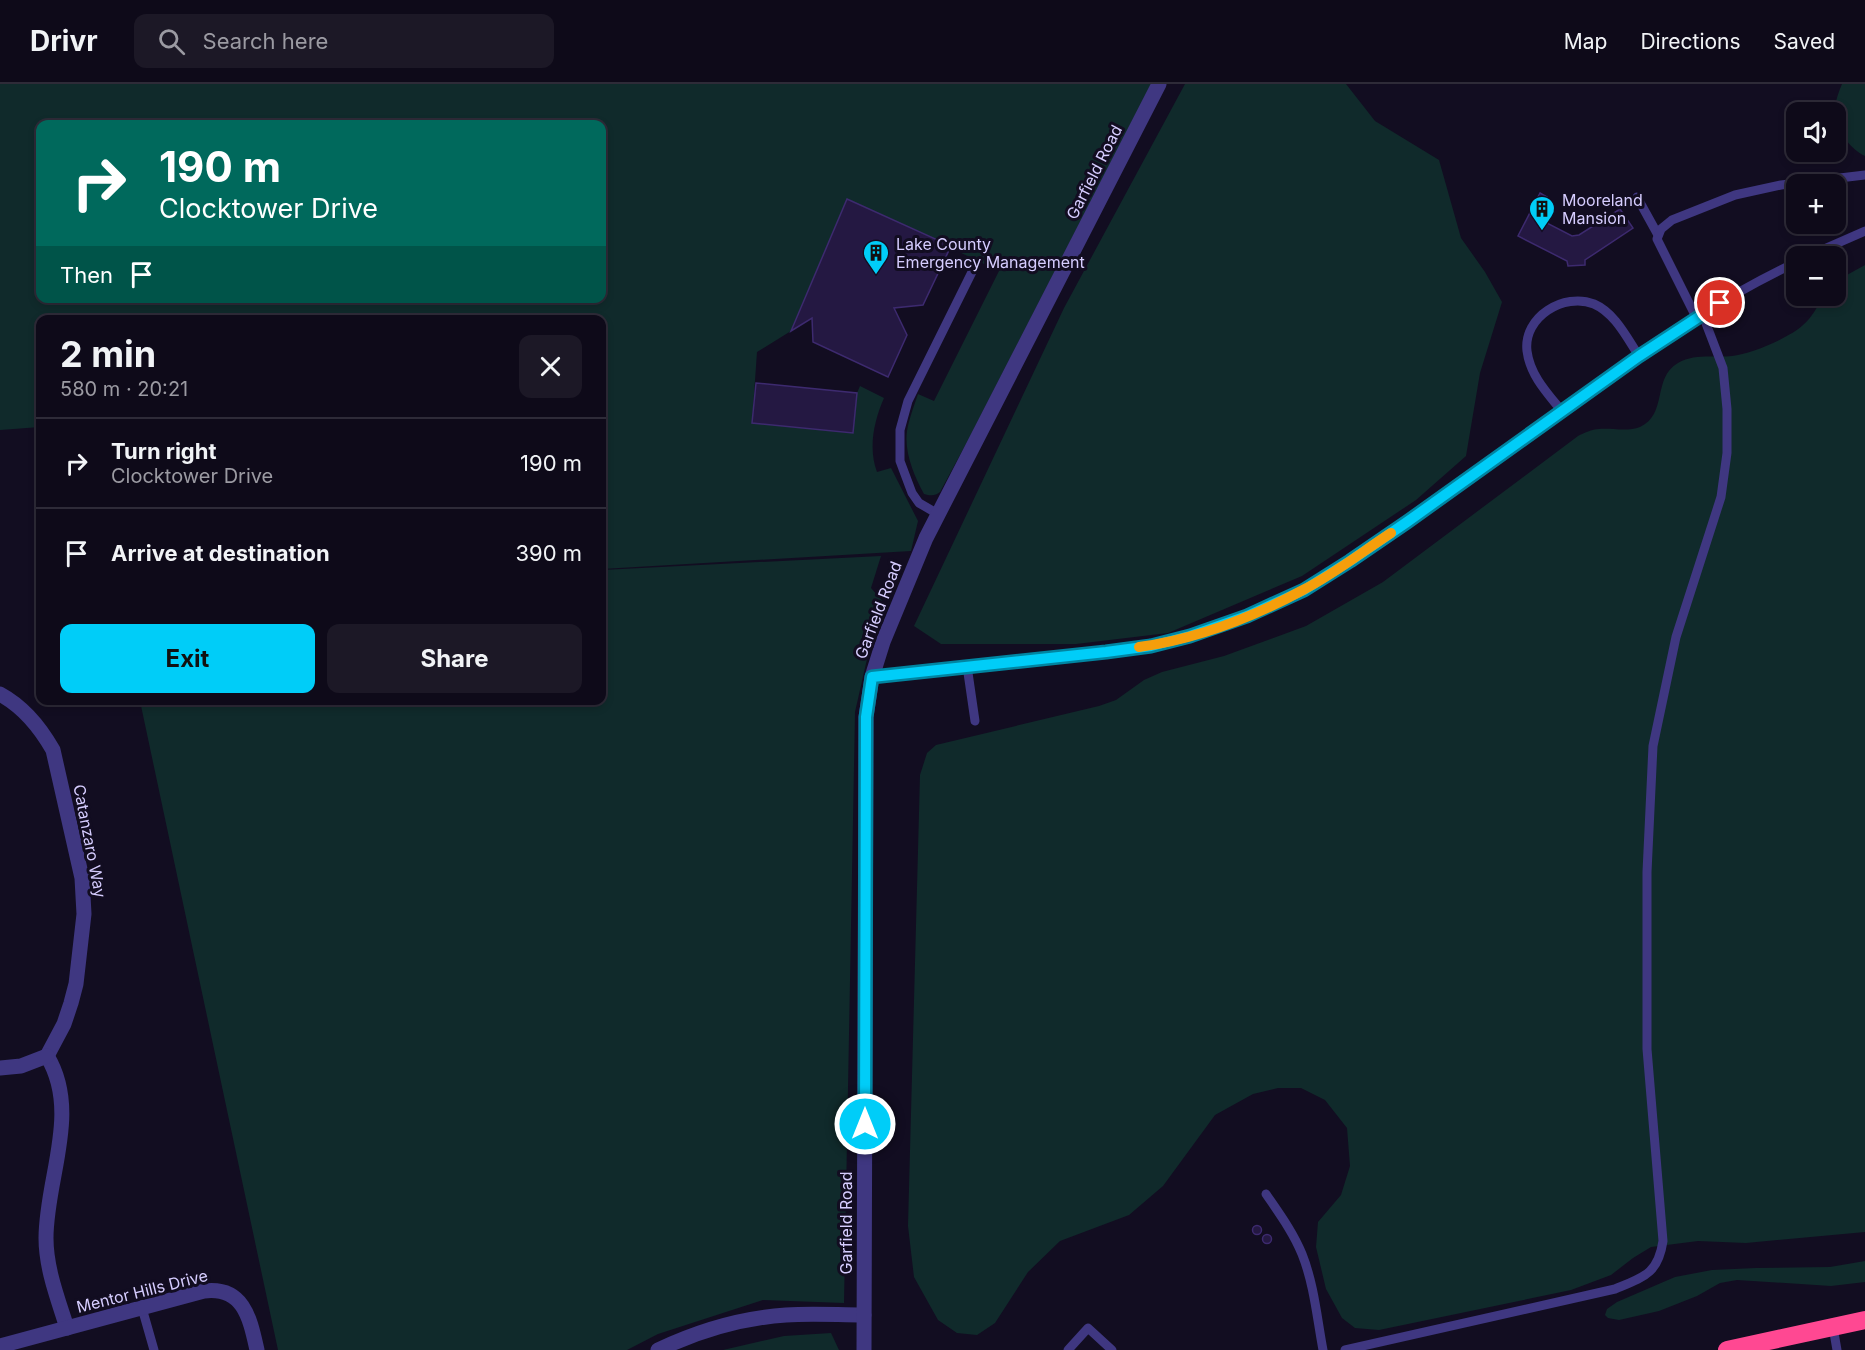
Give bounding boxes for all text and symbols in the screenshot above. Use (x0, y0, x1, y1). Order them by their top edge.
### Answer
search box (134, 14, 554, 68)
text: Drivr (30, 24, 98, 58)
icon: search (155, 25, 188, 58)
text: Search here (203, 28, 328, 54)
text: Map (1564, 29, 1607, 54)
text: Directions (1640, 29, 1741, 54)
text: Saved (1774, 29, 1835, 54)
map controls (1786, 102, 1846, 306)
button: sound (1786, 102, 1846, 162)
street label: Garfield Road (1062, 122, 1126, 222)
text: 190 m (159, 141, 281, 192)
icon: right (60, 144, 138, 222)
button: + (1786, 174, 1846, 234)
place label: Mooreland Mansion (1562, 190, 1643, 228)
text: Clocktower Drive (159, 192, 378, 225)
building icon: Mooreland Mansion (1527, 194, 1557, 232)
place label: Lake County Emergency Management (896, 234, 1085, 272)
building icon: Lake County Emergency Management (861, 238, 891, 276)
button: − (1786, 246, 1846, 306)
icon: arrive (125, 258, 158, 291)
text: Then (60, 262, 113, 288)
pin (1694, 277, 1745, 328)
icon: arrive (1703, 286, 1736, 319)
text: 2 min (60, 332, 156, 376)
button: close (519, 335, 582, 398)
text: 580 m · 20:21 (60, 377, 188, 401)
text: Turn right (111, 438, 217, 464)
icon: right (60, 447, 93, 480)
text: 190 m (520, 450, 582, 476)
text: Clocktower Drive (111, 464, 273, 488)
icon: arrive (60, 537, 93, 570)
text: Arrive at destination (111, 540, 330, 566)
text: 390 m (515, 540, 582, 566)
street label: Garfield Road (850, 558, 906, 662)
button: Exit (60, 624, 315, 693)
button: Share (327, 624, 582, 693)
street label: Catanzaro Way (69, 783, 111, 899)
position arrow (833, 1092, 897, 1156)
street label: Garfield Road (836, 1171, 856, 1275)
street label: Mentor Hills Drive (74, 1265, 210, 1317)

